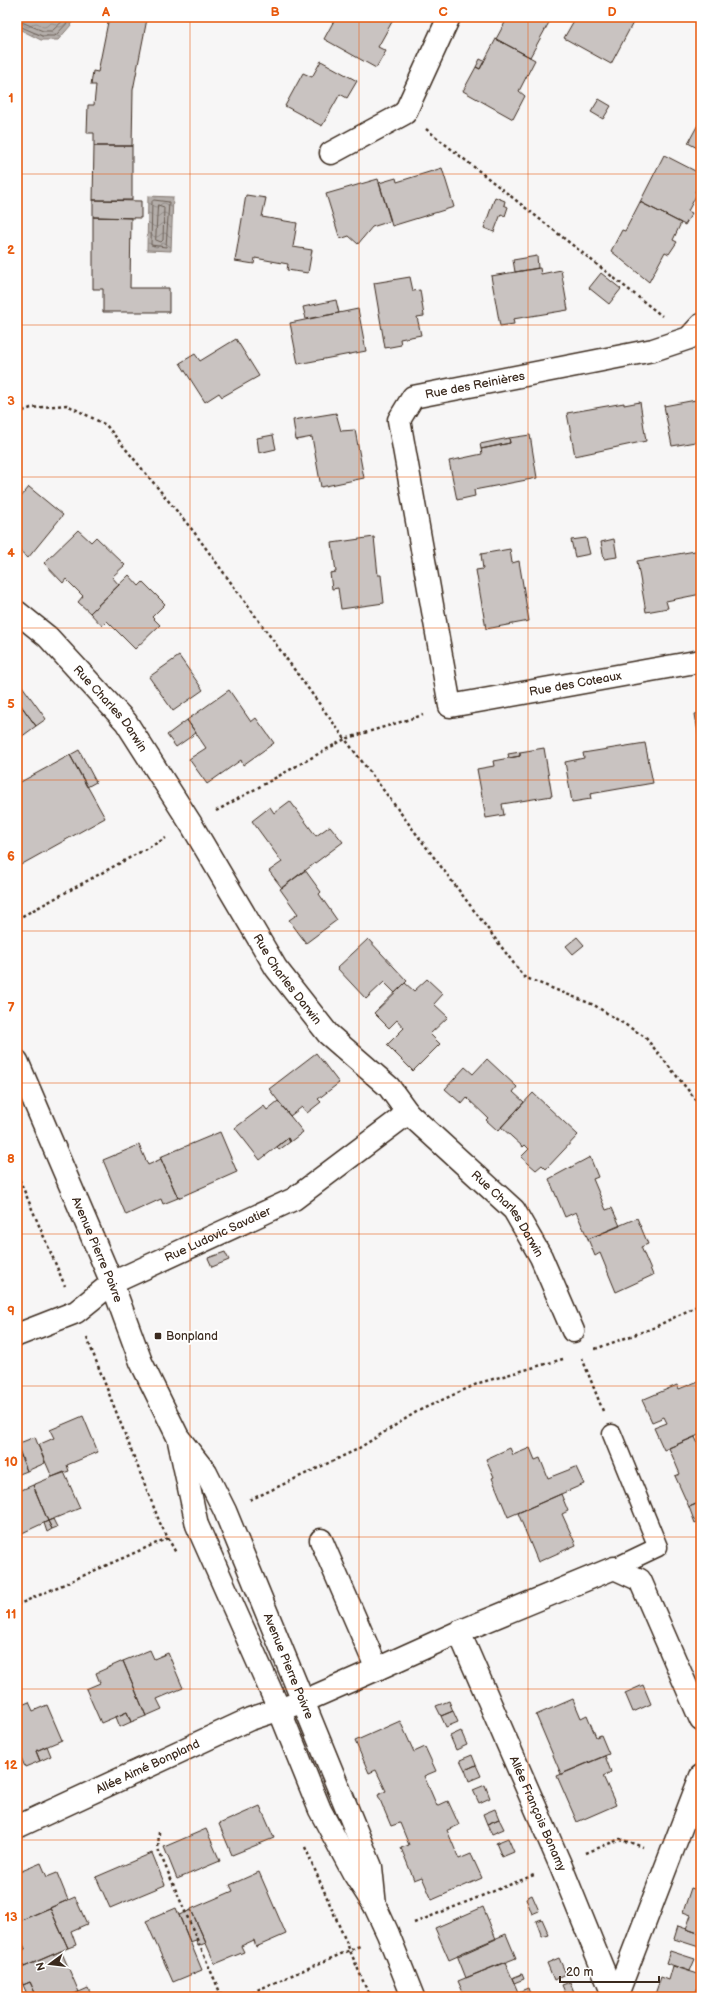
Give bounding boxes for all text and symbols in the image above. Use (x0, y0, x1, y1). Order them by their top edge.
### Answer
text: A (101, 4, 110, 20)
text: B (270, 4, 280, 20)
text: C (438, 4, 448, 20)
text: D (607, 4, 617, 20)
text: 1 (8, 90, 14, 106)
text: 2 (7, 242, 15, 258)
street label: Rue des Reinières (424, 368, 526, 403)
text: 3 (7, 393, 15, 409)
text: 4 (7, 545, 15, 561)
street label: Rue Charles Darwin (70, 663, 150, 755)
street label: Rue des Coteaux (528, 668, 623, 700)
text: 5 (7, 696, 15, 712)
text: 6 (7, 848, 15, 864)
street label: Rue Charles Darwin (250, 931, 325, 1028)
text: 7 (7, 1000, 15, 1016)
text: 8 (7, 1151, 15, 1167)
street label: Rue Charles Darwin (468, 1168, 547, 1260)
street label: Avenue Pierre Poivre (68, 1195, 126, 1305)
street label: Rue Ludovic Savatier (162, 1203, 274, 1266)
text: 9 (7, 1303, 15, 1319)
place label: Bonpland (166, 1329, 218, 1344)
marker: Bonpland (153, 1331, 163, 1341)
text: 10 (4, 1454, 18, 1470)
text: 11 (6, 1606, 16, 1622)
street label: Avenue Pierre Poivre (260, 1611, 317, 1722)
street label: Allée Aimé Bonpland (94, 1736, 202, 1797)
street label: Allée François Bonamy (506, 1754, 569, 1874)
text: 12 (4, 1757, 18, 1773)
text: 13 (4, 1909, 18, 1925)
north arrow (30, 1944, 70, 1984)
scale bar (560, 1958, 659, 1984)
text: N (33, 1961, 48, 1972)
text: 20 m (566, 1965, 593, 1980)

